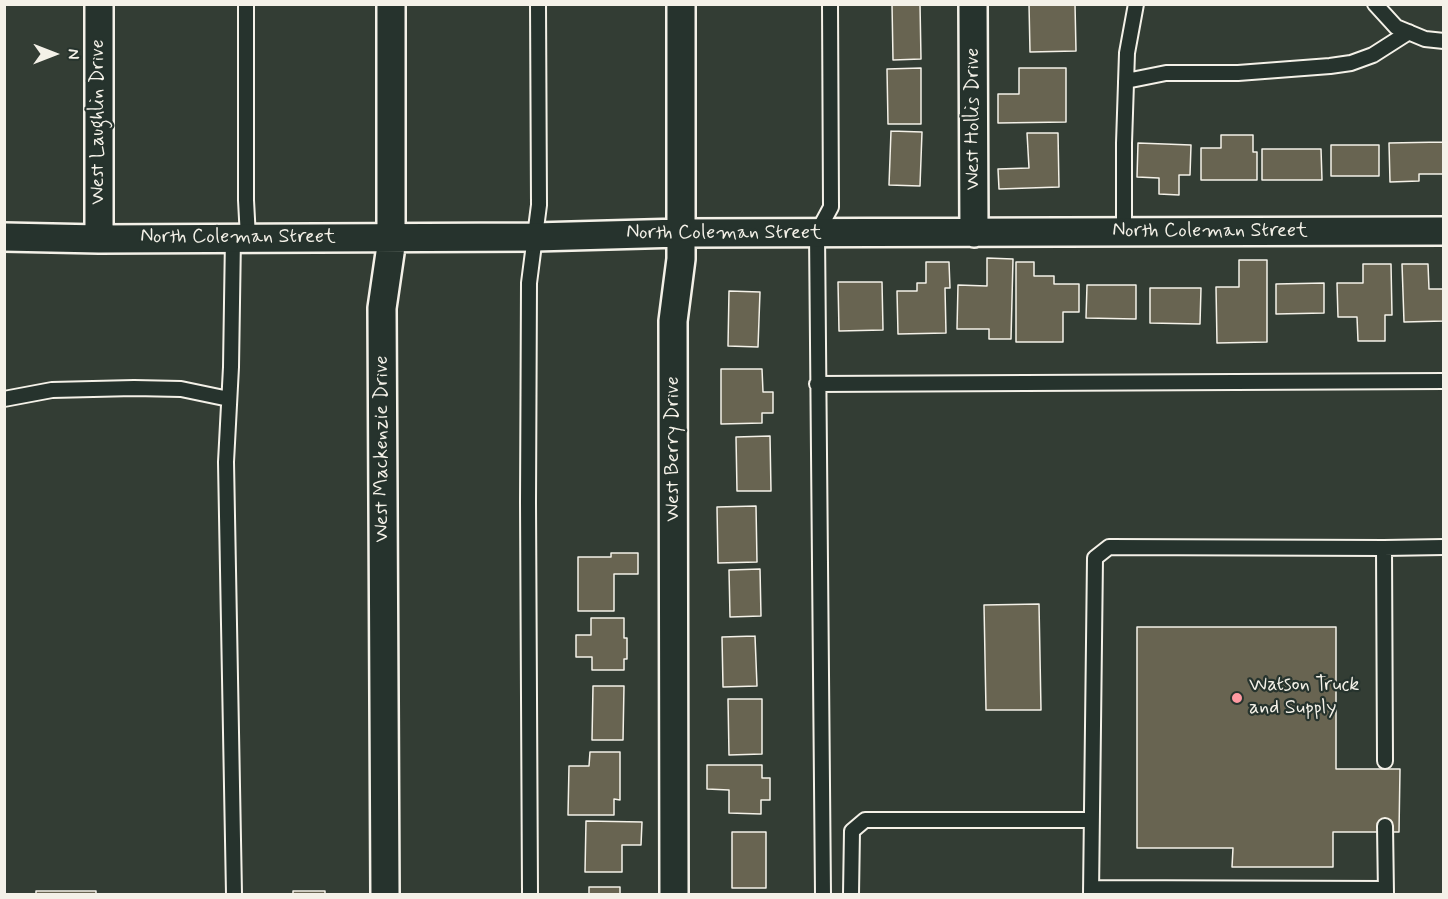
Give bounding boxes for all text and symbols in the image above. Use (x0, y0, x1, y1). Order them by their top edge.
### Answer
north arrow (24, 24, 84, 84)
street label: West Laughlin Drive (87, 39, 111, 205)
street label: West Hollis Drive (962, 48, 986, 190)
text: N (62, 49, 83, 59)
street label: North Coleman Street (1112, 220, 1308, 244)
street label: North Coleman Street (626, 222, 822, 246)
street label: North Coleman Street (140, 226, 336, 250)
street label: West Mackenzie Drive (371, 355, 395, 543)
street label: West Berry Drive (662, 376, 686, 522)
place label: Watson Truck and Supply (1249, 674, 1359, 721)
marker: Watson Truck and Supply (1230, 691, 1244, 705)

